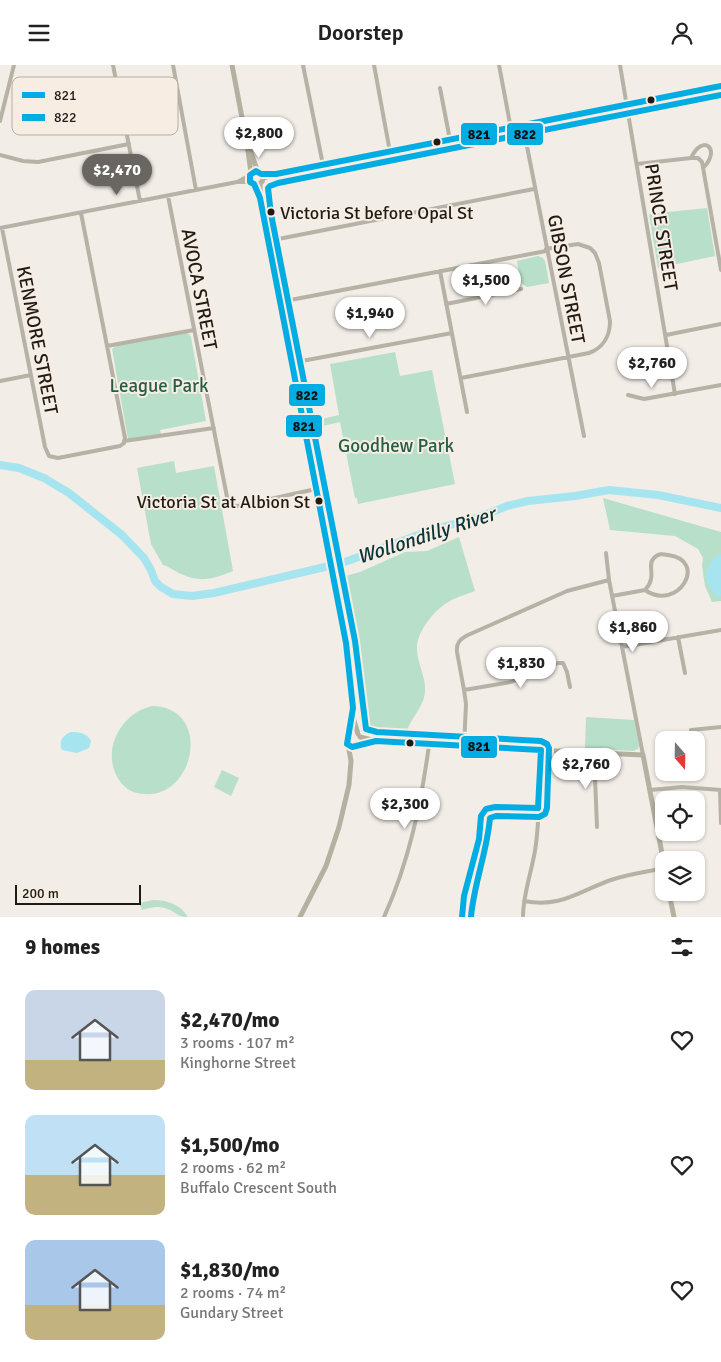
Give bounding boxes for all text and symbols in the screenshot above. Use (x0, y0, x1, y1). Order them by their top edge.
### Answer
icon: menu (25, 19, 53, 47)
text: Doorstep (317, 19, 404, 46)
icon: person (668, 19, 696, 47)
legend (12, 77, 178, 135)
text: 821 (54, 87, 77, 104)
unlabelled marker (646, 95, 656, 105)
text: 822 (54, 109, 77, 126)
pin: $2,800 (218, 117, 300, 159)
line badge: 821 (460, 122, 498, 146)
line badge: 822 (506, 122, 544, 146)
text: $2,800 (235, 123, 283, 143)
text: 821 (468, 126, 491, 143)
text: 822 (514, 126, 536, 143)
unlabelled marker (432, 137, 442, 147)
pin: $2,470 (76, 153, 158, 196)
text: $2,470 (93, 160, 141, 180)
street label: PRINCE STREET (639, 162, 683, 293)
place label: Victoria St before Opal St (280, 202, 473, 224)
marker: Victoria St before Opal St (266, 207, 276, 217)
street label: GIBSON STREET (542, 213, 590, 346)
street label: AVOCA STREET (176, 227, 223, 352)
pin: $1,500 (445, 263, 527, 306)
street label: KENMORE STREET (11, 264, 63, 417)
text: $1,500 (462, 270, 510, 290)
pin: $1,940 (329, 297, 411, 339)
text: $1,940 (346, 303, 394, 323)
pin: $2,760 (611, 347, 693, 389)
text: $2,760 (628, 353, 676, 373)
park label: League Park (109, 374, 209, 398)
line badge: 822 (288, 383, 326, 407)
text: 822 (296, 387, 318, 404)
line badge: 821 (285, 414, 323, 438)
text: 821 (293, 418, 316, 435)
park label: Goodhew Park (338, 434, 455, 458)
place label: Victoria St at Albion St (137, 491, 310, 513)
marker: Victoria St at Albion St (314, 496, 324, 506)
water label: Wollondilly River (354, 501, 501, 570)
pin: $1,860 (592, 611, 674, 653)
text: $1,860 (609, 617, 657, 637)
pin: $1,830 (480, 647, 562, 689)
text: $1,830 (497, 653, 545, 673)
north arrow (655, 731, 705, 781)
map controls (655, 731, 705, 901)
line badge: 821 (460, 735, 498, 759)
unlabelled marker (405, 738, 415, 748)
text: 821 (468, 738, 491, 755)
pin: $2,760 (545, 747, 627, 790)
text: $2,760 (562, 754, 610, 774)
pin: $2,300 (364, 787, 446, 830)
button: locate (655, 791, 705, 841)
text: $2,300 (381, 794, 429, 814)
button: layers (655, 851, 705, 901)
scale bar (15, 882, 141, 905)
text: 200 m (22, 885, 59, 902)
icon: filters (668, 933, 696, 961)
text: 9 homes (25, 934, 100, 960)
text: $2,470/mo (180, 1007, 279, 1033)
icon: home (65, 1010, 125, 1070)
icon: heart (668, 1026, 696, 1054)
text: 3 rooms · 107 m² (180, 1033, 295, 1053)
text: Kinghorne Street (180, 1053, 296, 1073)
text: $1,500/mo (180, 1132, 279, 1158)
icon: home (65, 1135, 125, 1195)
icon: heart (668, 1151, 696, 1179)
text: 2 rooms · 62 m² (180, 1158, 286, 1178)
text: Buffalo Crescent South (180, 1178, 337, 1198)
text: $1,830/mo (180, 1257, 279, 1283)
icon: home (65, 1260, 125, 1320)
icon: heart (668, 1276, 696, 1304)
text: 2 rooms · 74 m² (180, 1283, 286, 1303)
text: Gundary Street (180, 1303, 283, 1323)

